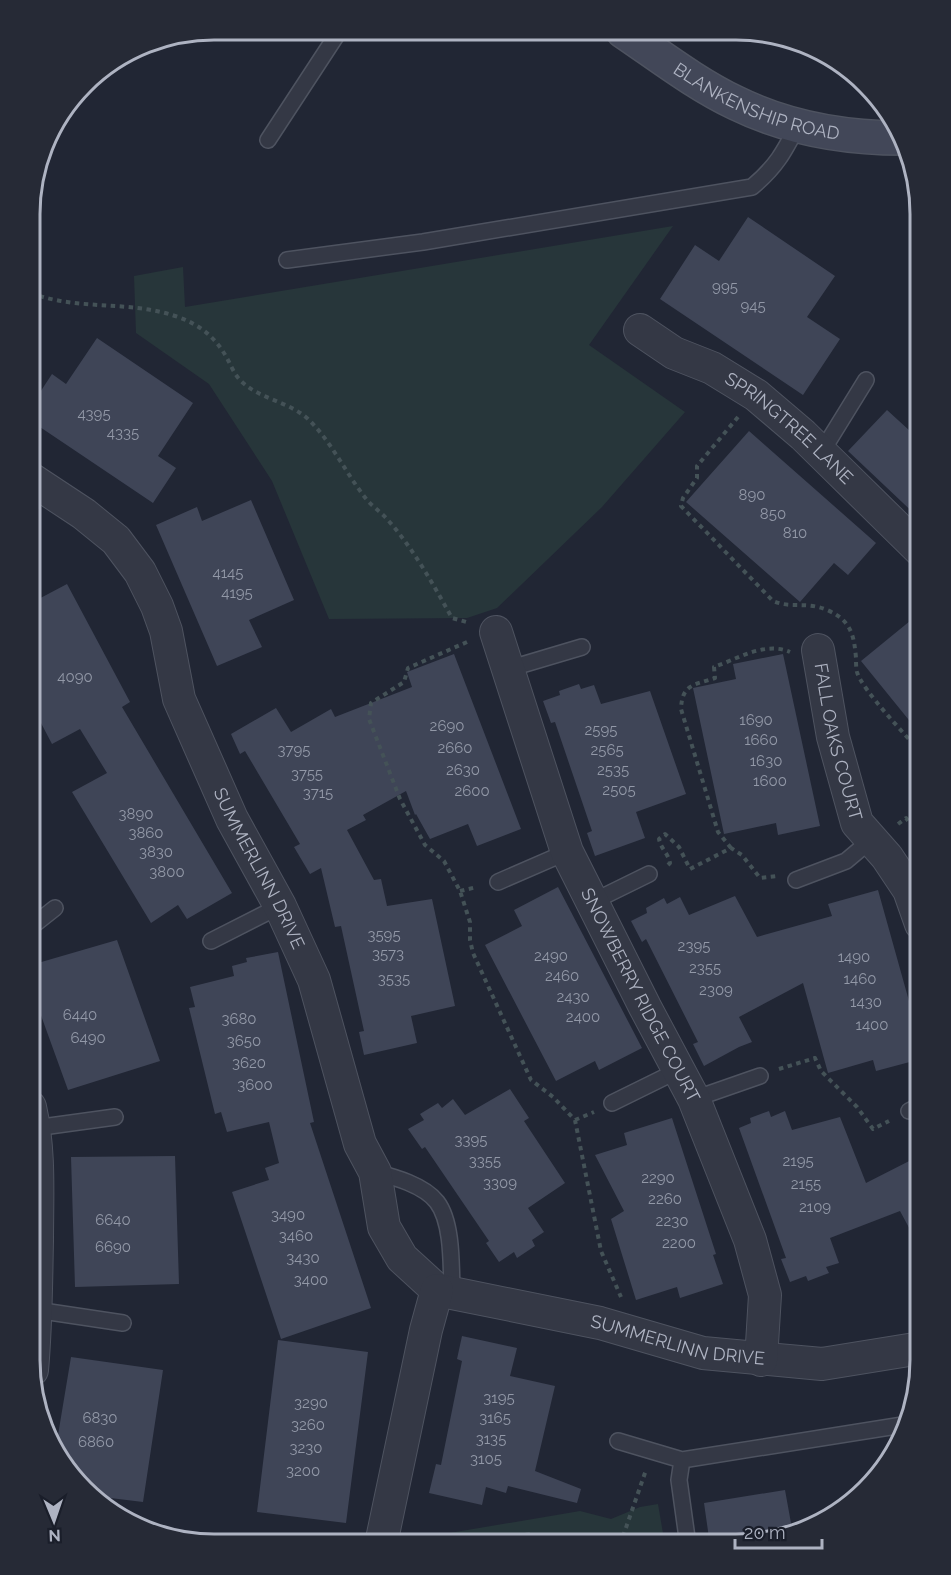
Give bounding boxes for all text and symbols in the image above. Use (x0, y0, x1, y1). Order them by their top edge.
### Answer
street label: BLANKENSHIP ROAD (670, 58, 841, 144)
house number: 995 (712, 278, 738, 296)
house number: 945 (740, 297, 766, 315)
street label: SPRINGTREE LANE (721, 368, 858, 488)
house number: 4395 (77, 405, 111, 423)
house number: 4335 (107, 424, 139, 442)
house number: 890 (739, 486, 765, 504)
house number: 850 (760, 505, 786, 523)
house number: 810 (783, 524, 807, 542)
house number: 4145 (213, 564, 243, 582)
house number: 4195 (221, 584, 253, 602)
street label: FALL OAKS COURT (810, 661, 867, 823)
house number: 4090 (57, 668, 93, 686)
house number: 1690 (739, 711, 773, 729)
house number: 2690 (430, 717, 464, 735)
house number: 2595 (585, 721, 617, 739)
house number: 1660 (744, 731, 778, 749)
house number: 2660 (437, 739, 473, 757)
house number: 3795 (278, 741, 310, 759)
house number: 2565 (590, 741, 624, 759)
house number: 1630 (750, 752, 782, 770)
house number: 2630 (446, 761, 480, 779)
house number: 2535 (597, 761, 629, 779)
house number: 3755 (291, 765, 323, 783)
house number: 1600 (753, 772, 787, 790)
house number: 2505 (602, 781, 636, 799)
house number: 2600 (454, 782, 490, 800)
street label: SUMMERLINN DRIVE (210, 784, 309, 952)
house number: 3715 (303, 784, 333, 802)
house number: 3890 (119, 805, 153, 823)
house number: 3860 (128, 824, 164, 842)
house number: 3830 (139, 843, 173, 861)
house number: 3800 (149, 863, 185, 881)
street label: SNOWBERRY RIDGE COURT (577, 884, 705, 1105)
house number: 3595 (367, 926, 401, 944)
house number: 2395 (678, 937, 710, 955)
house number: 3573 (372, 945, 404, 963)
house number: 2490 (534, 947, 568, 965)
house number: 1490 (838, 948, 870, 966)
house number: 2355 (689, 959, 721, 977)
house number: 2460 (545, 967, 579, 985)
house number: 3535 (378, 970, 410, 988)
house number: 1460 (844, 970, 876, 988)
house number: 2309 (699, 981, 733, 999)
house number: 2430 (556, 988, 590, 1006)
house number: 1430 (850, 993, 882, 1011)
house number: 6440 (63, 1006, 97, 1024)
house number: 2400 (566, 1008, 600, 1026)
house number: 3680 (221, 1010, 257, 1028)
house number: 1400 (856, 1016, 888, 1034)
house number: 6490 (70, 1029, 106, 1047)
house number: 3650 (227, 1032, 261, 1050)
house number: 3620 (232, 1054, 266, 1072)
house number: 3600 (237, 1076, 273, 1094)
house number: 3395 (455, 1131, 488, 1149)
house number: 3355 (469, 1152, 501, 1170)
house number: 2195 (782, 1152, 814, 1170)
house number: 2290 (641, 1169, 675, 1187)
house number: 3309 (483, 1174, 517, 1192)
house number: 2155 (791, 1175, 821, 1193)
house number: 2260 (648, 1190, 682, 1208)
house number: 2109 (799, 1198, 831, 1216)
house number: 3490 (271, 1206, 305, 1224)
house number: 6640 (95, 1211, 131, 1229)
house number: 2230 (656, 1212, 688, 1230)
house number: 3460 (279, 1227, 313, 1245)
house number: 2200 (662, 1234, 696, 1252)
house number: 6690 (95, 1238, 131, 1256)
house number: 3430 (286, 1249, 320, 1267)
house number: 3400 (294, 1271, 328, 1289)
street label: SUMMERLINN DRIVE (589, 1310, 766, 1369)
house number: 3195 (483, 1389, 515, 1407)
house number: 3290 (294, 1394, 328, 1412)
house number: 6830 (82, 1409, 118, 1427)
house number: 3165 (479, 1409, 511, 1427)
house number: 3260 (291, 1416, 325, 1434)
house number: 3135 (476, 1430, 506, 1448)
house number: 6860 (78, 1433, 114, 1451)
house number: 3230 (289, 1439, 323, 1457)
house number: 3105 (470, 1450, 502, 1468)
house number: 3200 (286, 1462, 320, 1480)
north arrow (24, 1491, 84, 1551)
scale bar (735, 1512, 822, 1550)
text: 20 m (744, 1522, 786, 1543)
text: N (48, 1526, 61, 1545)

